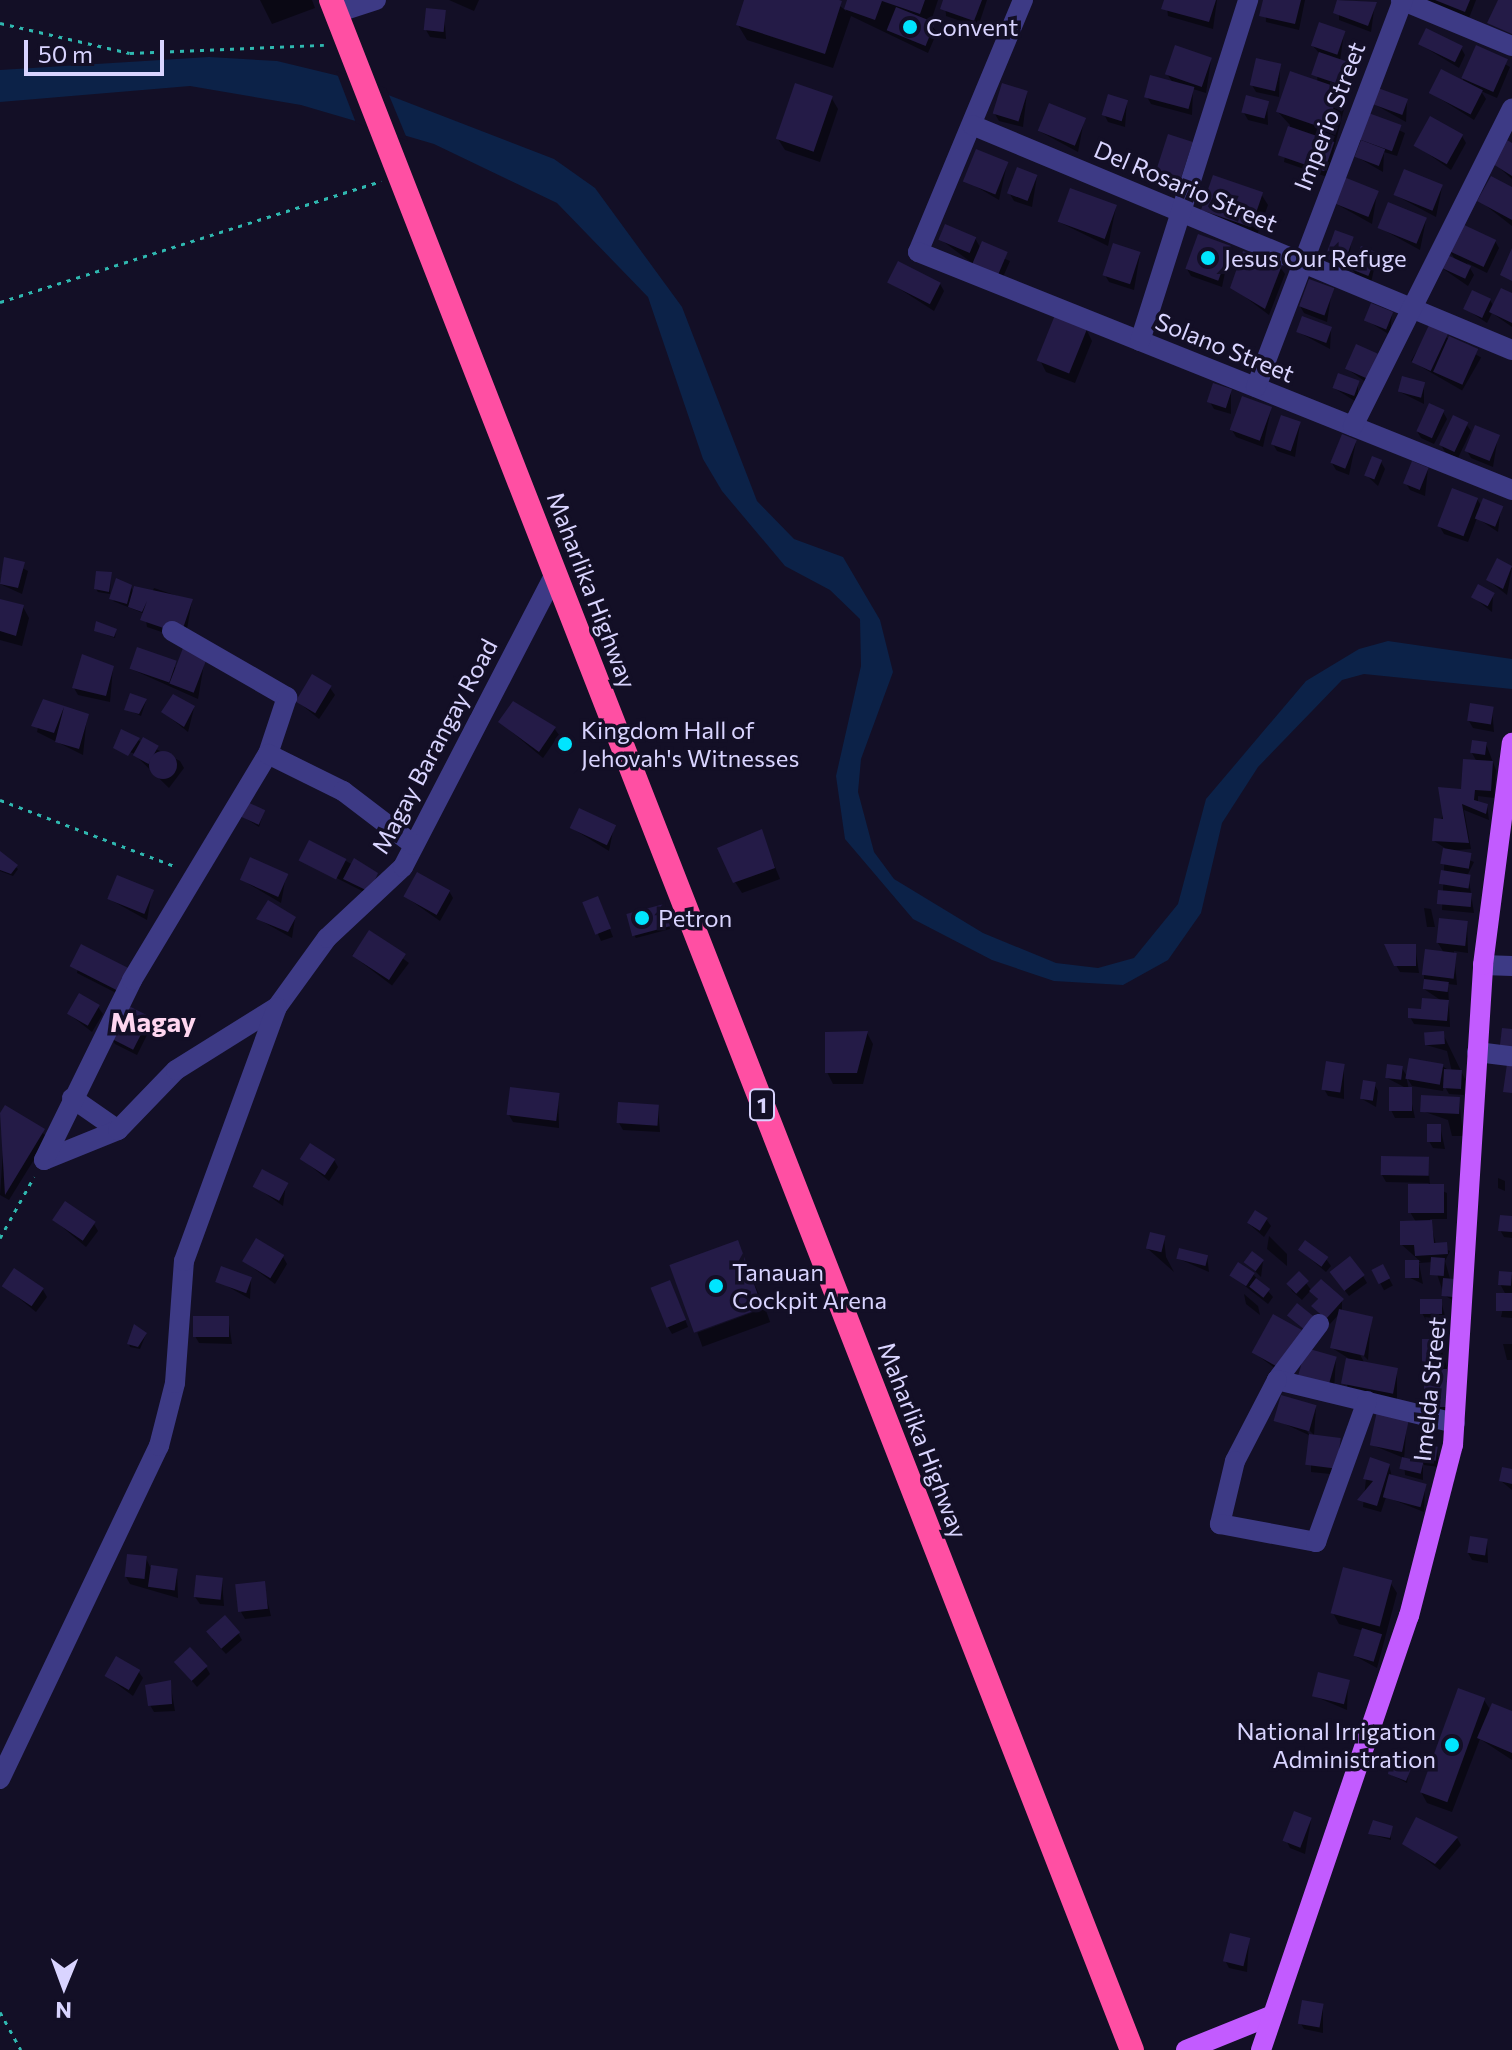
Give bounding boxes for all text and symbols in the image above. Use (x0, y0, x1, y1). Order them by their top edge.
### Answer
place label: Convent (926, 13, 1018, 41)
marker: Convent (901, 18, 919, 36)
scale bar (28, 24, 168, 74)
street label: Imperio Street (1287, 38, 1371, 194)
text: 50 m (38, 39, 93, 68)
street label: Del Rosario Street (1090, 134, 1282, 238)
place label: Jesus Our Refuge (1224, 244, 1407, 272)
marker: Jesus Our Refuge (1199, 249, 1217, 267)
street label: Solano Street (1151, 306, 1299, 388)
street label: Maharlika Highway (541, 488, 643, 692)
street label: Magay Barangay Road (365, 634, 503, 858)
place label: Kingdom Hall of Jehovah's Witnesses (581, 716, 799, 772)
marker: Kingdom Hall of Jehovah's Witnesses (556, 735, 574, 753)
place label: Petron (658, 904, 732, 932)
marker: Petron (633, 909, 651, 927)
district label: Magay (110, 1004, 196, 1038)
road number: 1 (748, 1087, 776, 1123)
place label: Tanauan Cockpit Arena (732, 1258, 887, 1314)
marker: Tanauan Cockpit Arena (707, 1277, 725, 1295)
street label: Imelda Street (1407, 1315, 1451, 1463)
street label: Maharlika Highway (872, 1338, 974, 1542)
place label: National Irrigation Administration (1236, 1717, 1436, 1773)
marker: National Irrigation Administration (1443, 1736, 1461, 1754)
north arrow (24, 1946, 104, 2026)
text: N (55, 1997, 72, 2024)

